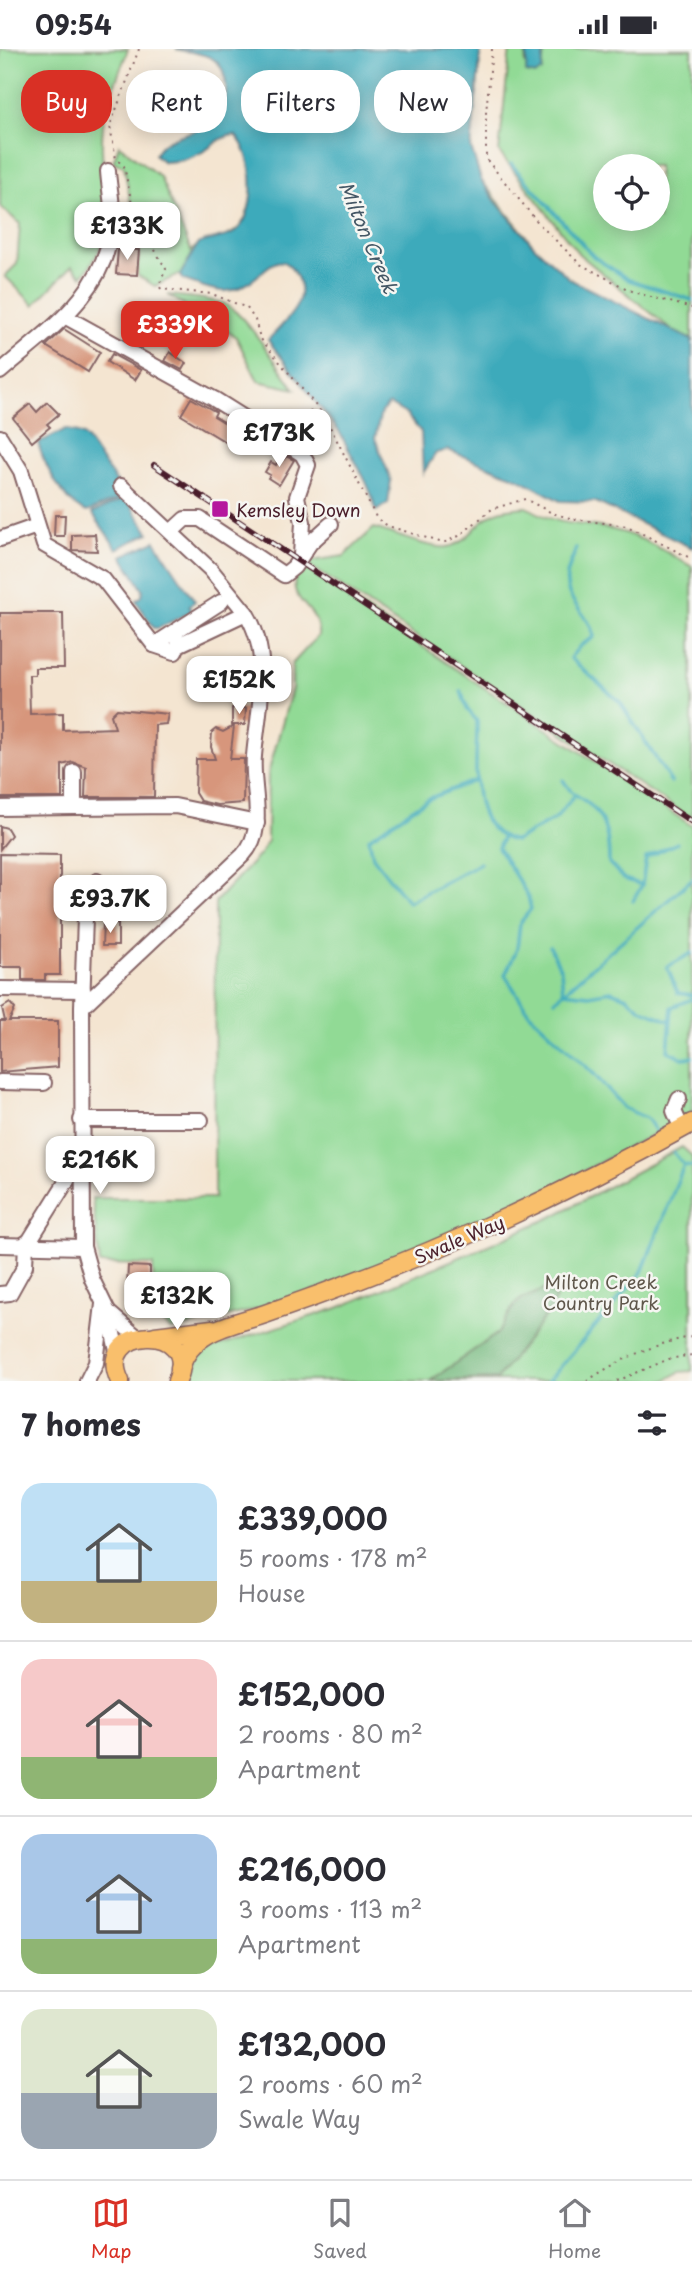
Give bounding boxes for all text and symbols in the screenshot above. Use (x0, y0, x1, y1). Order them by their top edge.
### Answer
text: 09:54 (35, 5, 112, 44)
chip: Buy (21, 70, 112, 133)
chip: Rent (126, 70, 227, 133)
chip: Filters (241, 70, 360, 133)
chip: New (374, 70, 472, 133)
map controls (593, 154, 670, 231)
button: locate (593, 154, 670, 231)
water label: Milton Creek (333, 177, 406, 299)
pin: £133K (78, 203, 176, 262)
text: £133K (90, 207, 164, 242)
pin: £339K (126, 301, 224, 361)
text: £339K (137, 306, 213, 341)
pin: £173K (230, 409, 328, 469)
text: £173K (243, 414, 315, 449)
place label: Kemsley Down (236, 496, 361, 523)
marker: Kemsley Down (210, 499, 230, 519)
pin: £152K (190, 657, 288, 716)
text: £152K (202, 661, 276, 696)
pin: £93.7K (53, 875, 167, 935)
text: £93.7K (70, 880, 150, 915)
pin: £216K (51, 1137, 149, 1196)
text: £216K (62, 1141, 138, 1176)
street label: Swale Way (410, 1208, 508, 1270)
park label: Milton Creek Country Park (543, 1268, 659, 1316)
pin: £132K (128, 1273, 226, 1332)
text: £132K (140, 1277, 214, 1312)
text: 7 homes (21, 1401, 141, 1446)
icon: filters (633, 1404, 671, 1442)
text: £339,000 (238, 1495, 388, 1540)
icon: home (77, 1511, 161, 1595)
text: 5 rooms · 178 m² (238, 1540, 428, 1575)
text: House (238, 1575, 305, 1610)
text: £152,000 (238, 1671, 385, 1716)
icon: home (77, 1687, 161, 1771)
text: 2 rooms · 80 m² (238, 1716, 423, 1751)
text: Apartment (238, 1751, 361, 1786)
text: £216,000 (238, 1846, 386, 1891)
icon: home (77, 1862, 161, 1946)
text: 3 rooms · 113 m² (238, 1891, 422, 1926)
text: Apartment (238, 1926, 361, 1961)
text: £132,000 (238, 2021, 386, 2066)
icon: home (77, 2037, 161, 2121)
text: 2 rooms · 60 m² (238, 2066, 423, 2101)
text: Swale Way (238, 2101, 361, 2136)
tab: Map (91, 2194, 131, 2264)
tab: Saved (313, 2194, 367, 2264)
tab: Home (548, 2194, 601, 2264)

